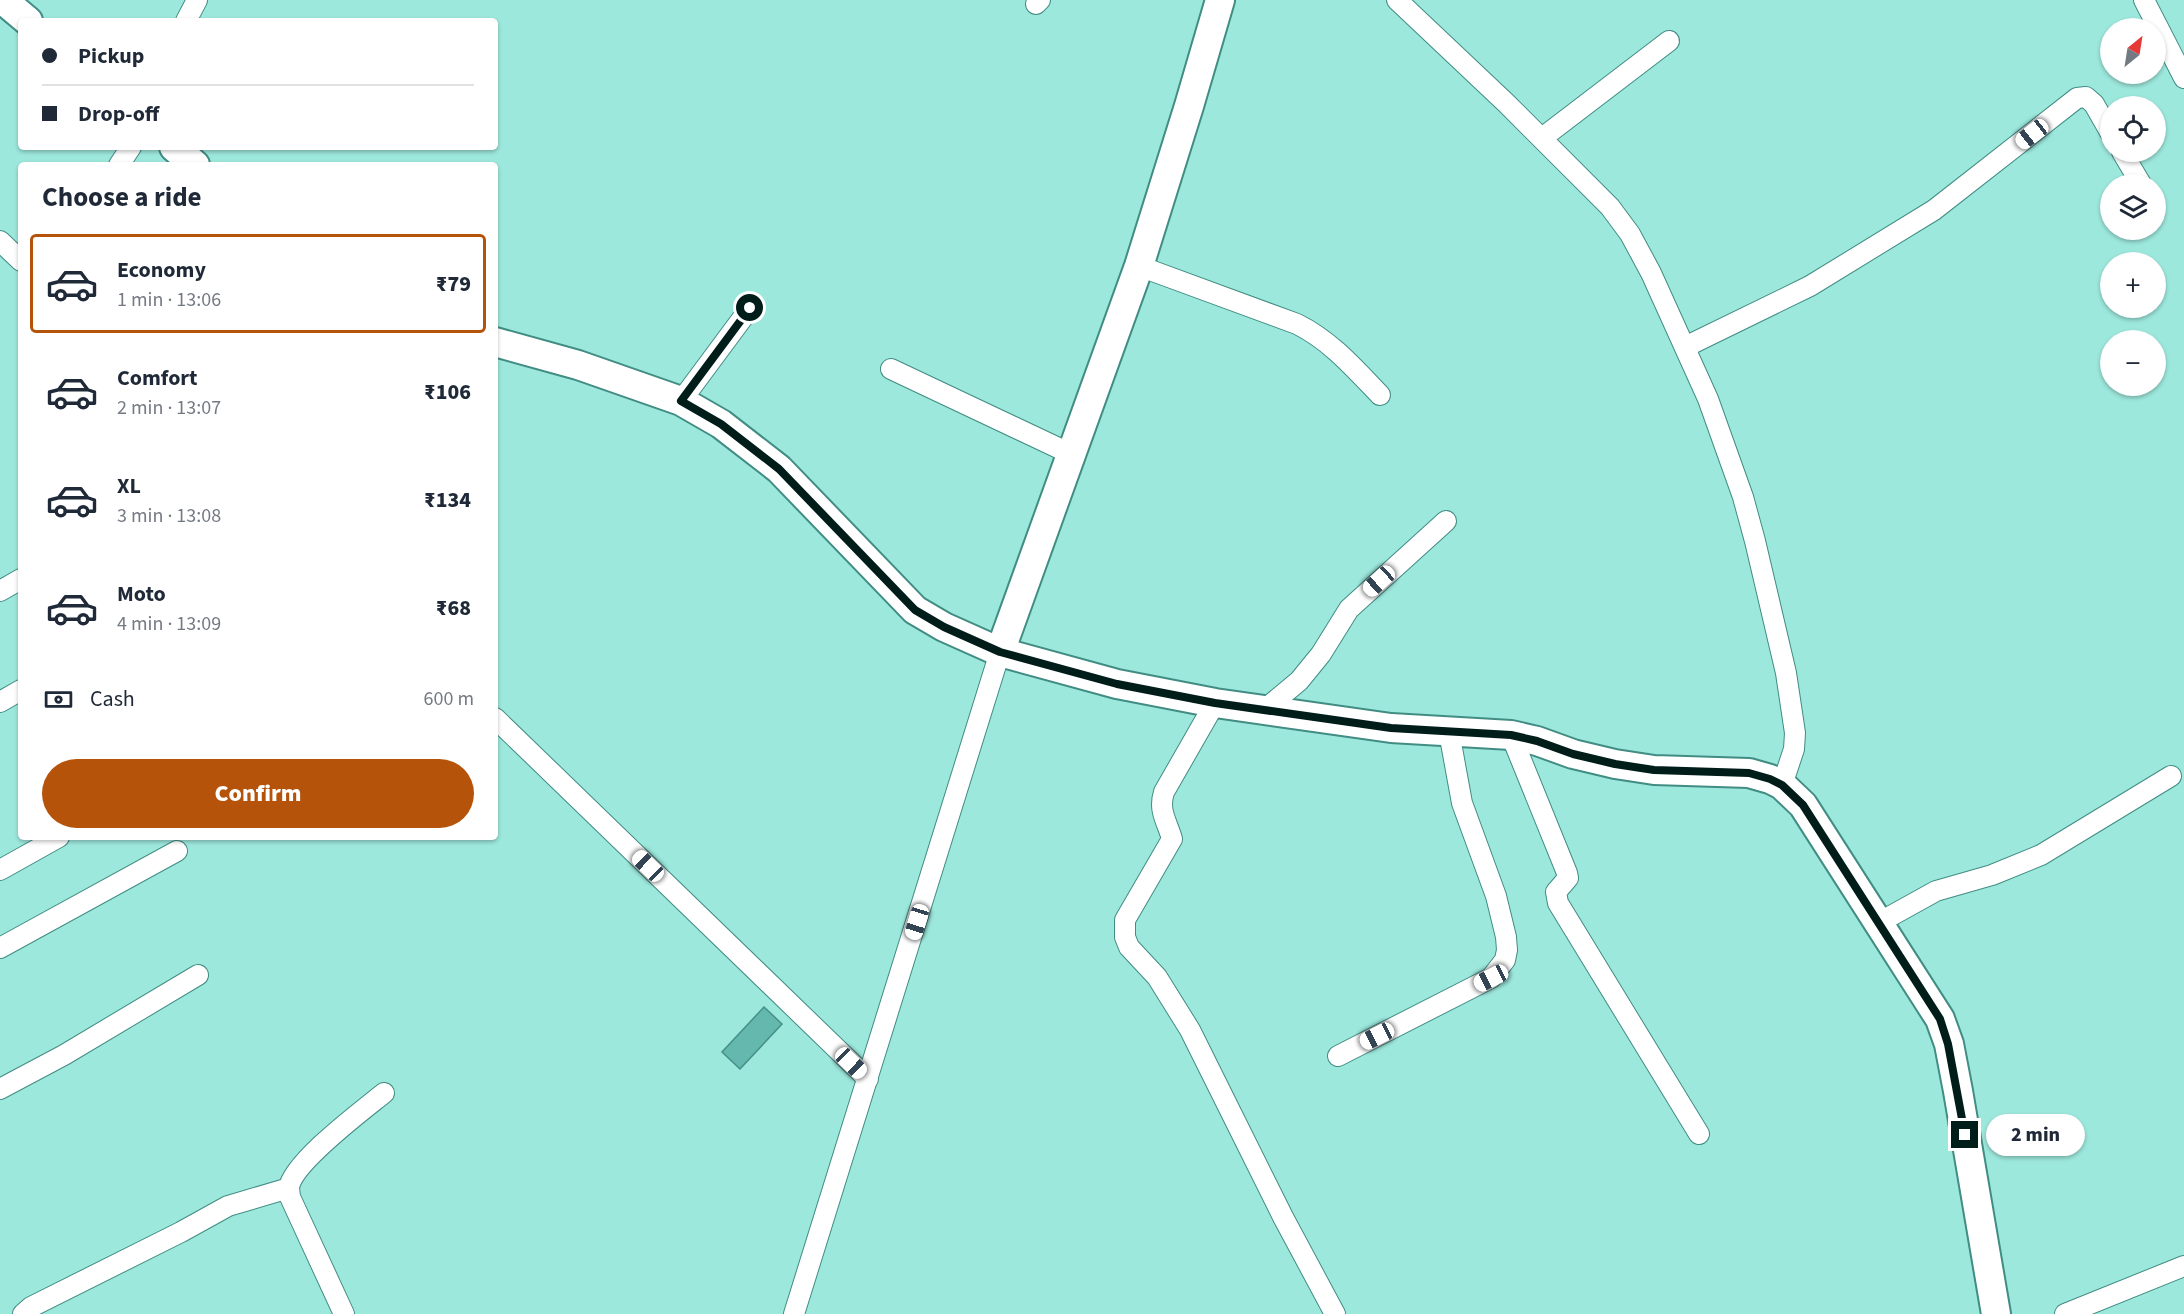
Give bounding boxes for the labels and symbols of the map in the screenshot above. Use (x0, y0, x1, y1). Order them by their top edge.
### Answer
north arrow (2100, 18, 2166, 84)
car (2012, 116, 2052, 152)
route start (736, 294, 763, 321)
car (1360, 562, 1398, 600)
car (629, 847, 667, 885)
car (903, 902, 931, 942)
car (1471, 962, 1511, 994)
car (1357, 1020, 1397, 1052)
car (832, 1044, 870, 1082)
callout: 2 min (1986, 1114, 2085, 1156)
route end (1951, 1121, 1978, 1148)

